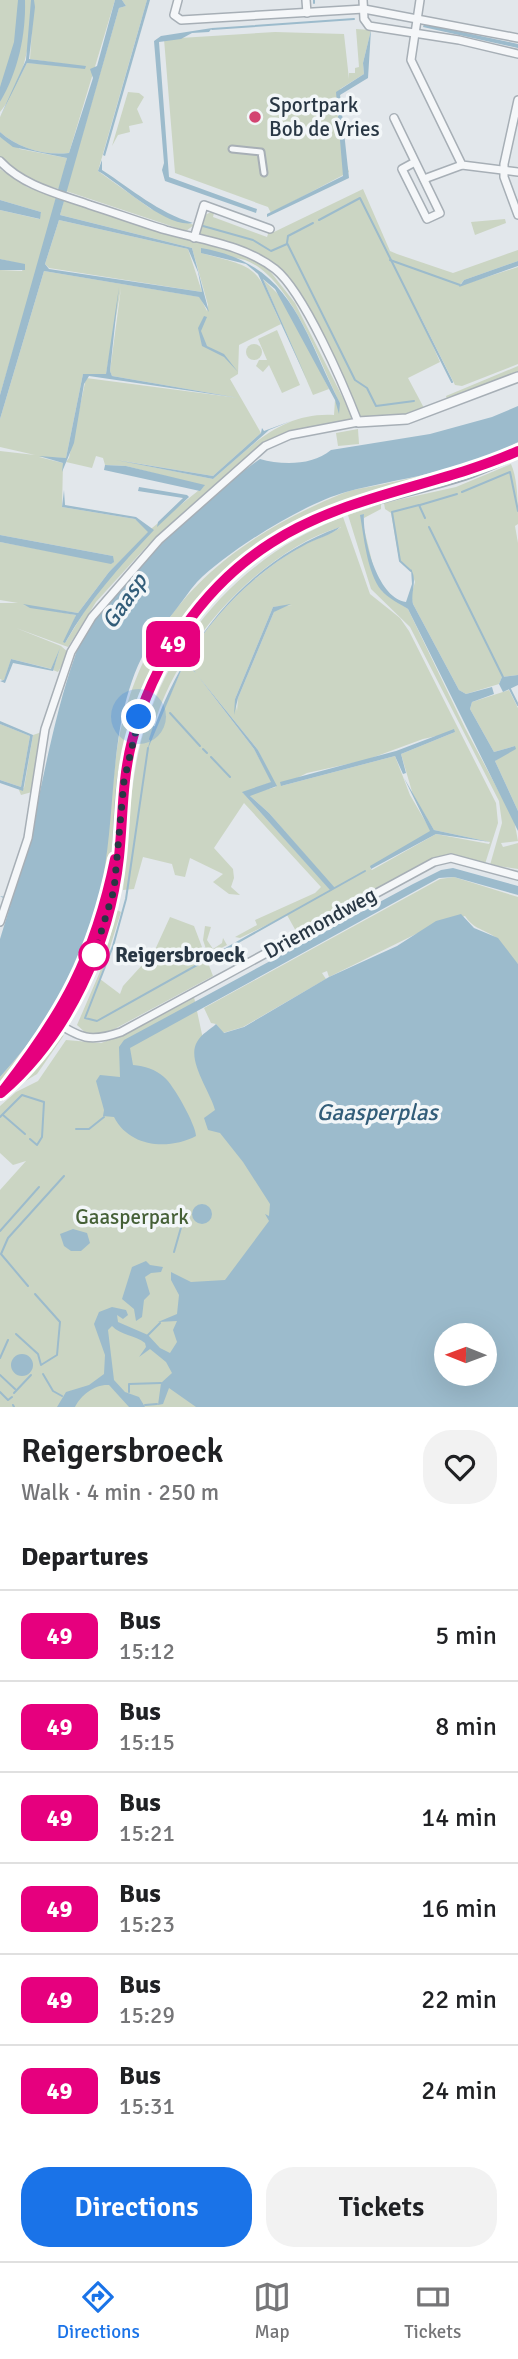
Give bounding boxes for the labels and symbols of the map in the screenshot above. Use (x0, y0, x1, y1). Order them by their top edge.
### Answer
place label: Sportpark Bob de Vries (269, 92, 380, 142)
marker: Sportpark Bob de Vries (247, 109, 263, 125)
water label: Gaasp (95, 567, 155, 634)
line badge: 49 (142, 621, 204, 667)
your location (121, 699, 156, 734)
street label: Driemondweg (259, 881, 381, 965)
marker: Reigersbroeck (79, 940, 109, 970)
place label: Reigersbroeck (115, 942, 245, 968)
water label: Gaasperplas (316, 1098, 439, 1127)
park label: Gaasperpark (75, 1204, 189, 1230)
north arrow (434, 1323, 497, 1386)

